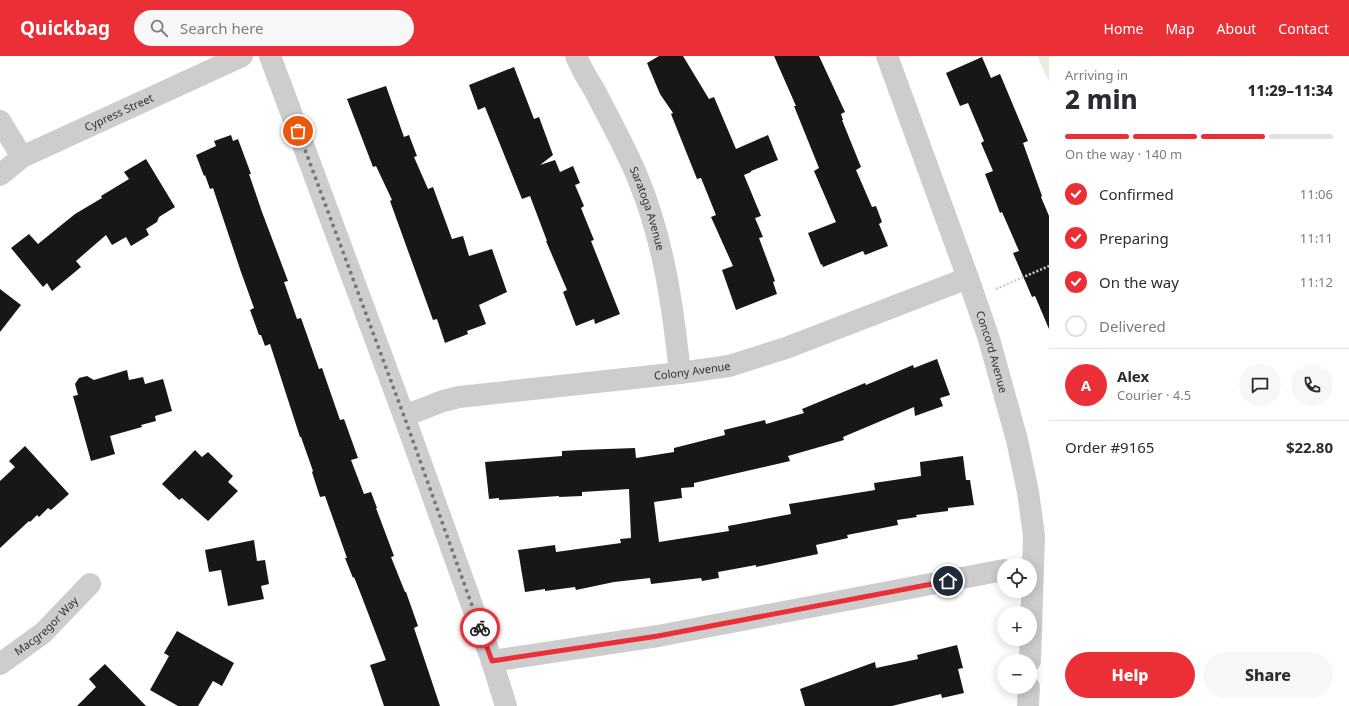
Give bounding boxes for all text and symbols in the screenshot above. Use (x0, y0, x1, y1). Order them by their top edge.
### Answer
search box (134, 10, 414, 46)
text: Quickbag (20, 15, 110, 41)
icon: search (148, 17, 170, 39)
text: Search here (180, 18, 264, 38)
text: Home (1104, 19, 1143, 38)
text: Map (1165, 19, 1195, 38)
text: About (1217, 19, 1256, 38)
text: Contact (1278, 19, 1329, 38)
text: Arriving in (1065, 66, 1128, 84)
text: 11:29–11:34 (1248, 80, 1333, 100)
text: 2 min (1065, 81, 1138, 117)
street label: Cypress Street (82, 90, 155, 134)
pin (281, 114, 315, 148)
icon: bag (287, 120, 309, 142)
text: On the way · 140 m (1065, 145, 1182, 163)
street label: Saratoga Avenue (627, 164, 669, 252)
icon: check (1065, 183, 1087, 205)
text: Confirmed (1099, 184, 1174, 204)
text: 11:06 (1300, 185, 1333, 203)
icon: check (1065, 227, 1087, 249)
text: Preparing (1099, 228, 1169, 248)
text: 11:11 (1300, 229, 1333, 247)
icon: check (1065, 271, 1087, 293)
text: On the way (1099, 272, 1179, 292)
text: 11:12 (1300, 273, 1333, 291)
street label: Concord Avenue (973, 309, 1012, 395)
text: Delivered (1099, 316, 1166, 336)
street label: Colony Avenue (653, 358, 731, 383)
button: chat (1239, 364, 1281, 406)
button: phone (1291, 364, 1333, 406)
text: Alex (1117, 366, 1149, 386)
text: A (1081, 375, 1091, 395)
text: Courier · 4.5 (1117, 386, 1191, 404)
text: Order #9165 (1065, 437, 1154, 457)
text: $22.80 (1286, 437, 1333, 457)
map controls (997, 558, 1037, 694)
button: locate (997, 558, 1037, 598)
pin (931, 564, 965, 598)
icon: home (937, 570, 959, 592)
street label: Macgregor Way (11, 593, 81, 658)
button: + (997, 606, 1037, 646)
courier (460, 608, 500, 648)
icon: bike (469, 617, 491, 639)
button: Help (1065, 652, 1195, 698)
button: Share (1203, 652, 1333, 698)
button: − (997, 654, 1037, 694)

